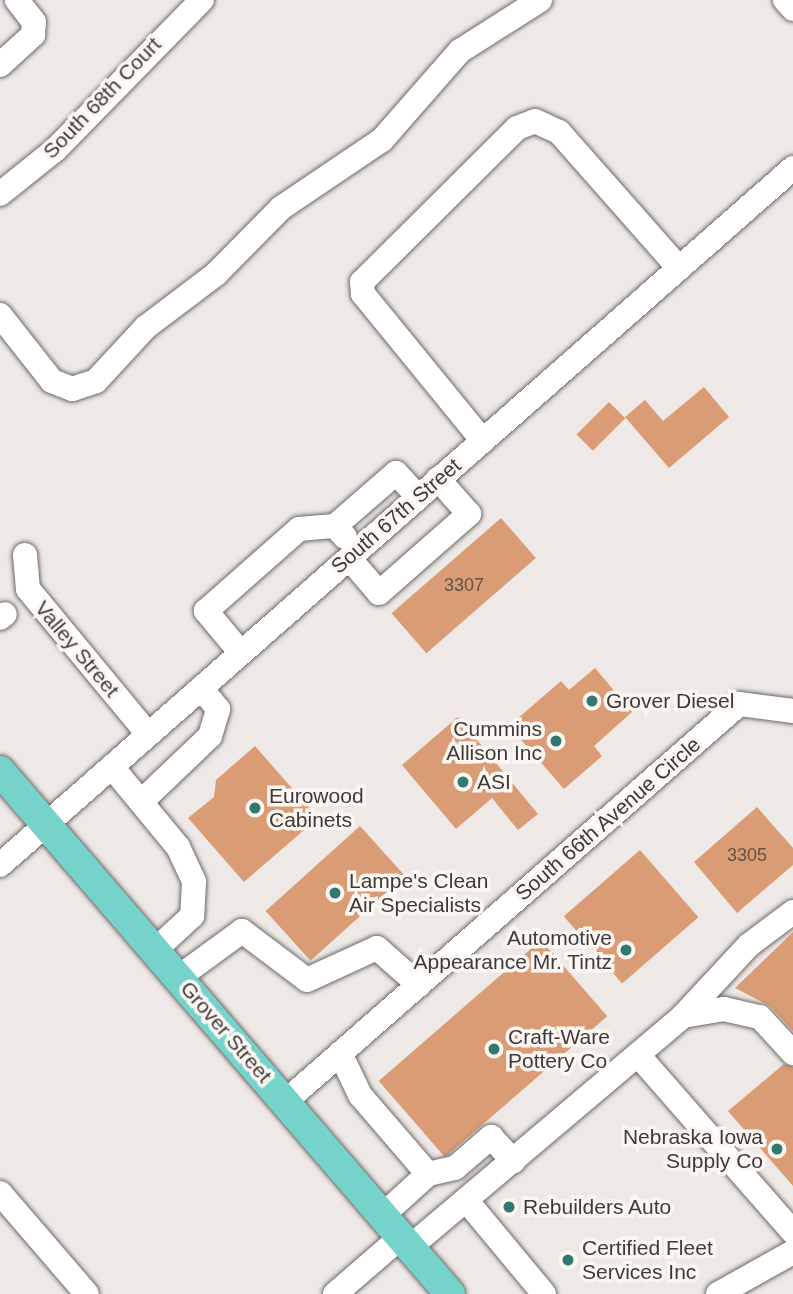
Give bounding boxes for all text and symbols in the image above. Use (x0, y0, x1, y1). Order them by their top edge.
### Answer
street label: South 68th Court (38, 32, 166, 164)
street label: South 67th Street (326, 453, 466, 579)
house number: 3307 (444, 574, 484, 596)
street label: Valley Street (30, 596, 124, 702)
place label: Grover Diesel (606, 688, 734, 714)
marker: Grover Diesel (584, 693, 600, 709)
place label: Cummins Allison Inc (446, 716, 542, 766)
street label: South 66th Avenue Circle (510, 731, 706, 907)
marker: Cummins Allison Inc (548, 733, 564, 749)
place label: ASI (477, 769, 511, 795)
marker: ASI (455, 774, 471, 790)
place label: Eurowood Cabinets (269, 783, 364, 833)
marker: Eurowood Cabinets (247, 800, 263, 816)
house number: 3305 (727, 844, 767, 866)
place label: Lampe's Clean Air Specialists (349, 868, 488, 918)
marker: Lampe's Clean Air Specialists (327, 885, 343, 901)
place label: Automotive Appearance Mr. Tintz (413, 925, 612, 975)
marker: Automotive Appearance Mr. Tintz (618, 942, 634, 958)
street label: Grover Street (175, 976, 277, 1088)
place label: Craft-Ware Pottery Co (508, 1024, 610, 1074)
marker: Craft-Ware Pottery Co (486, 1041, 502, 1057)
place label: Nebraska Iowa Supply Co (623, 1124, 763, 1174)
marker: Nebraska Iowa Supply Co (769, 1141, 785, 1157)
place label: Rebuilders Auto (523, 1194, 672, 1220)
marker: Rebuilders Auto (501, 1199, 517, 1215)
place label: Certified Fleet Services Inc (582, 1235, 713, 1285)
marker: Certified Fleet Services Inc (560, 1252, 576, 1268)

